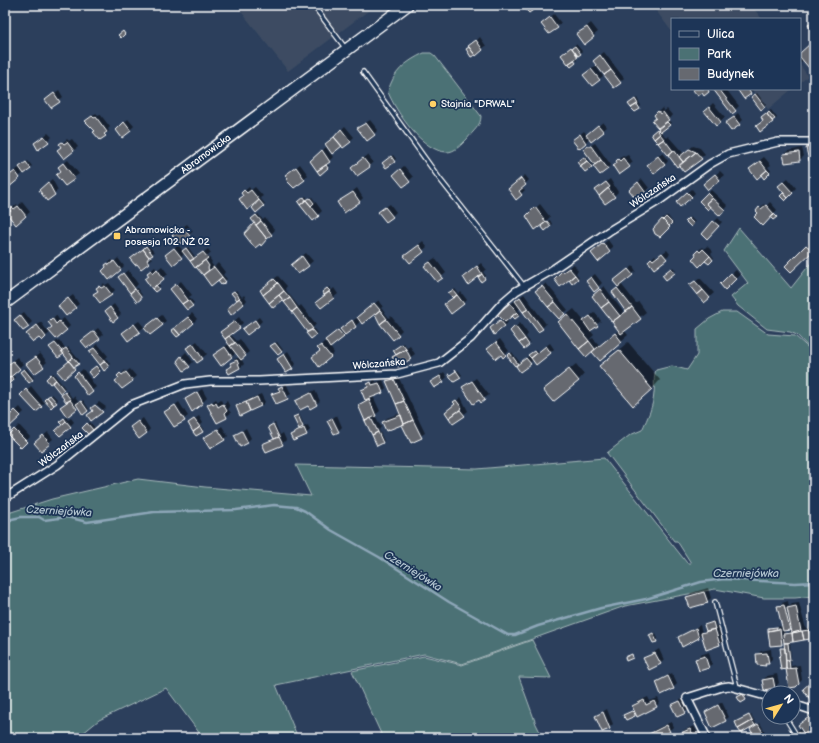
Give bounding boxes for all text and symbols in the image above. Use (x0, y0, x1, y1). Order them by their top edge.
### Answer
legend (671, 18, 801, 90)
text: Ulica (707, 27, 735, 42)
text: Park (707, 47, 731, 62)
text: Budynek (707, 67, 754, 82)
place label: Stajnia "DRWAL" (441, 98, 515, 110)
marker: Stajnia "DRWAL" (428, 99, 438, 109)
street label: Abramowicka (178, 131, 234, 177)
street label: Wólczańska (628, 171, 679, 211)
place label: Abramowicka - posesja 102 NŻ 02 (125, 224, 210, 248)
marker: Abramowicka - posesja 102 NŻ 02 (112, 231, 122, 241)
street label: Wólczańska (352, 356, 406, 372)
street label: Wólczańska (36, 428, 86, 470)
water label: Czerniejówka (26, 503, 92, 519)
water label: Czerniejówka (382, 548, 444, 594)
water label: Czerniejówka (713, 567, 779, 580)
north arrow (761, 685, 801, 725)
text: N (781, 692, 796, 706)

